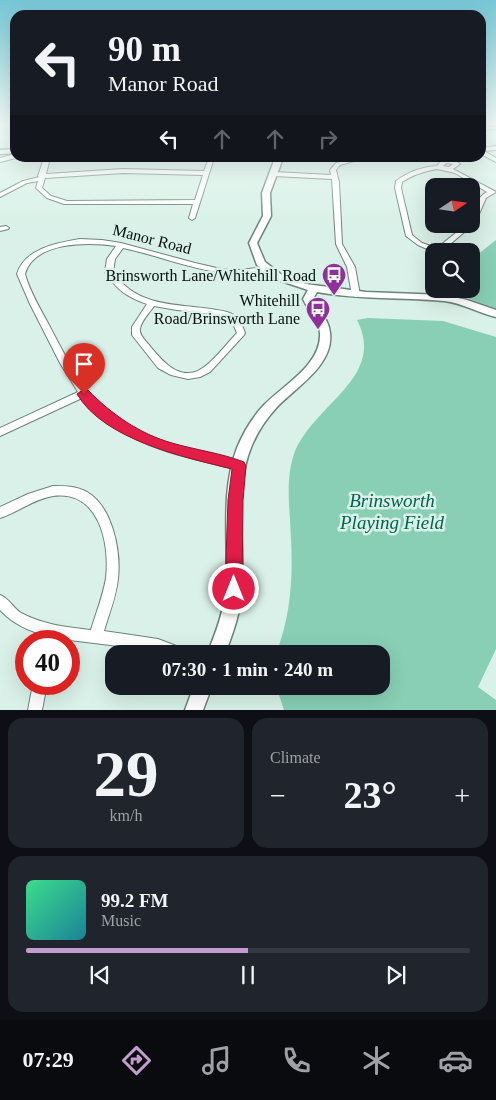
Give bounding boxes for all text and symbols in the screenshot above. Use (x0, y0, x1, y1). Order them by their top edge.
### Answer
icon: left (25, 30, 90, 95)
text: 90 m (108, 30, 181, 69)
text: Manor Road (108, 71, 219, 96)
icon: left (155, 125, 183, 153)
icon: ahead (208, 125, 236, 153)
icon: ahead (261, 125, 289, 153)
icon: right (314, 125, 342, 153)
north arrow (425, 178, 480, 232)
map controls (425, 178, 480, 298)
street label: Manor Road (111, 221, 193, 257)
button: search (425, 243, 480, 298)
bus stop icon: Brinsworth Lane/Whitehill Road (321, 262, 347, 296)
place label: Brinsworth Lane/Whitehill Road (105, 267, 316, 284)
place label: Whitehill Road/Brinsworth Lane (154, 292, 301, 327)
bus stop icon: Whitehill Road/Brinsworth Lane (305, 296, 331, 330)
pin (63, 343, 105, 394)
icon: arrive (70, 350, 98, 378)
park label: Brinsworth Playing Field (339, 490, 444, 533)
position arrow (207, 562, 259, 614)
speed limit sign: 40 (15, 630, 80, 695)
text: 07:30 · 1 min · 240 m (162, 659, 333, 680)
text: 29 (94, 738, 159, 810)
text: Climate (270, 749, 321, 766)
text: 23° (343, 774, 397, 816)
text: − (270, 780, 286, 811)
text: + (454, 780, 470, 811)
text: km/h (110, 807, 142, 824)
text: 99.2 FM (101, 890, 169, 911)
text: Music (101, 912, 141, 929)
icon: previous (86, 961, 114, 989)
icon: pause (234, 961, 262, 989)
icon: next (382, 961, 410, 989)
icon: directions (119, 1043, 154, 1078)
icon: music (199, 1043, 234, 1078)
icon: phone (279, 1043, 314, 1078)
icon: climate (359, 1043, 394, 1078)
icon: car (438, 1043, 473, 1078)
text: 07:29 (22, 1047, 74, 1072)

